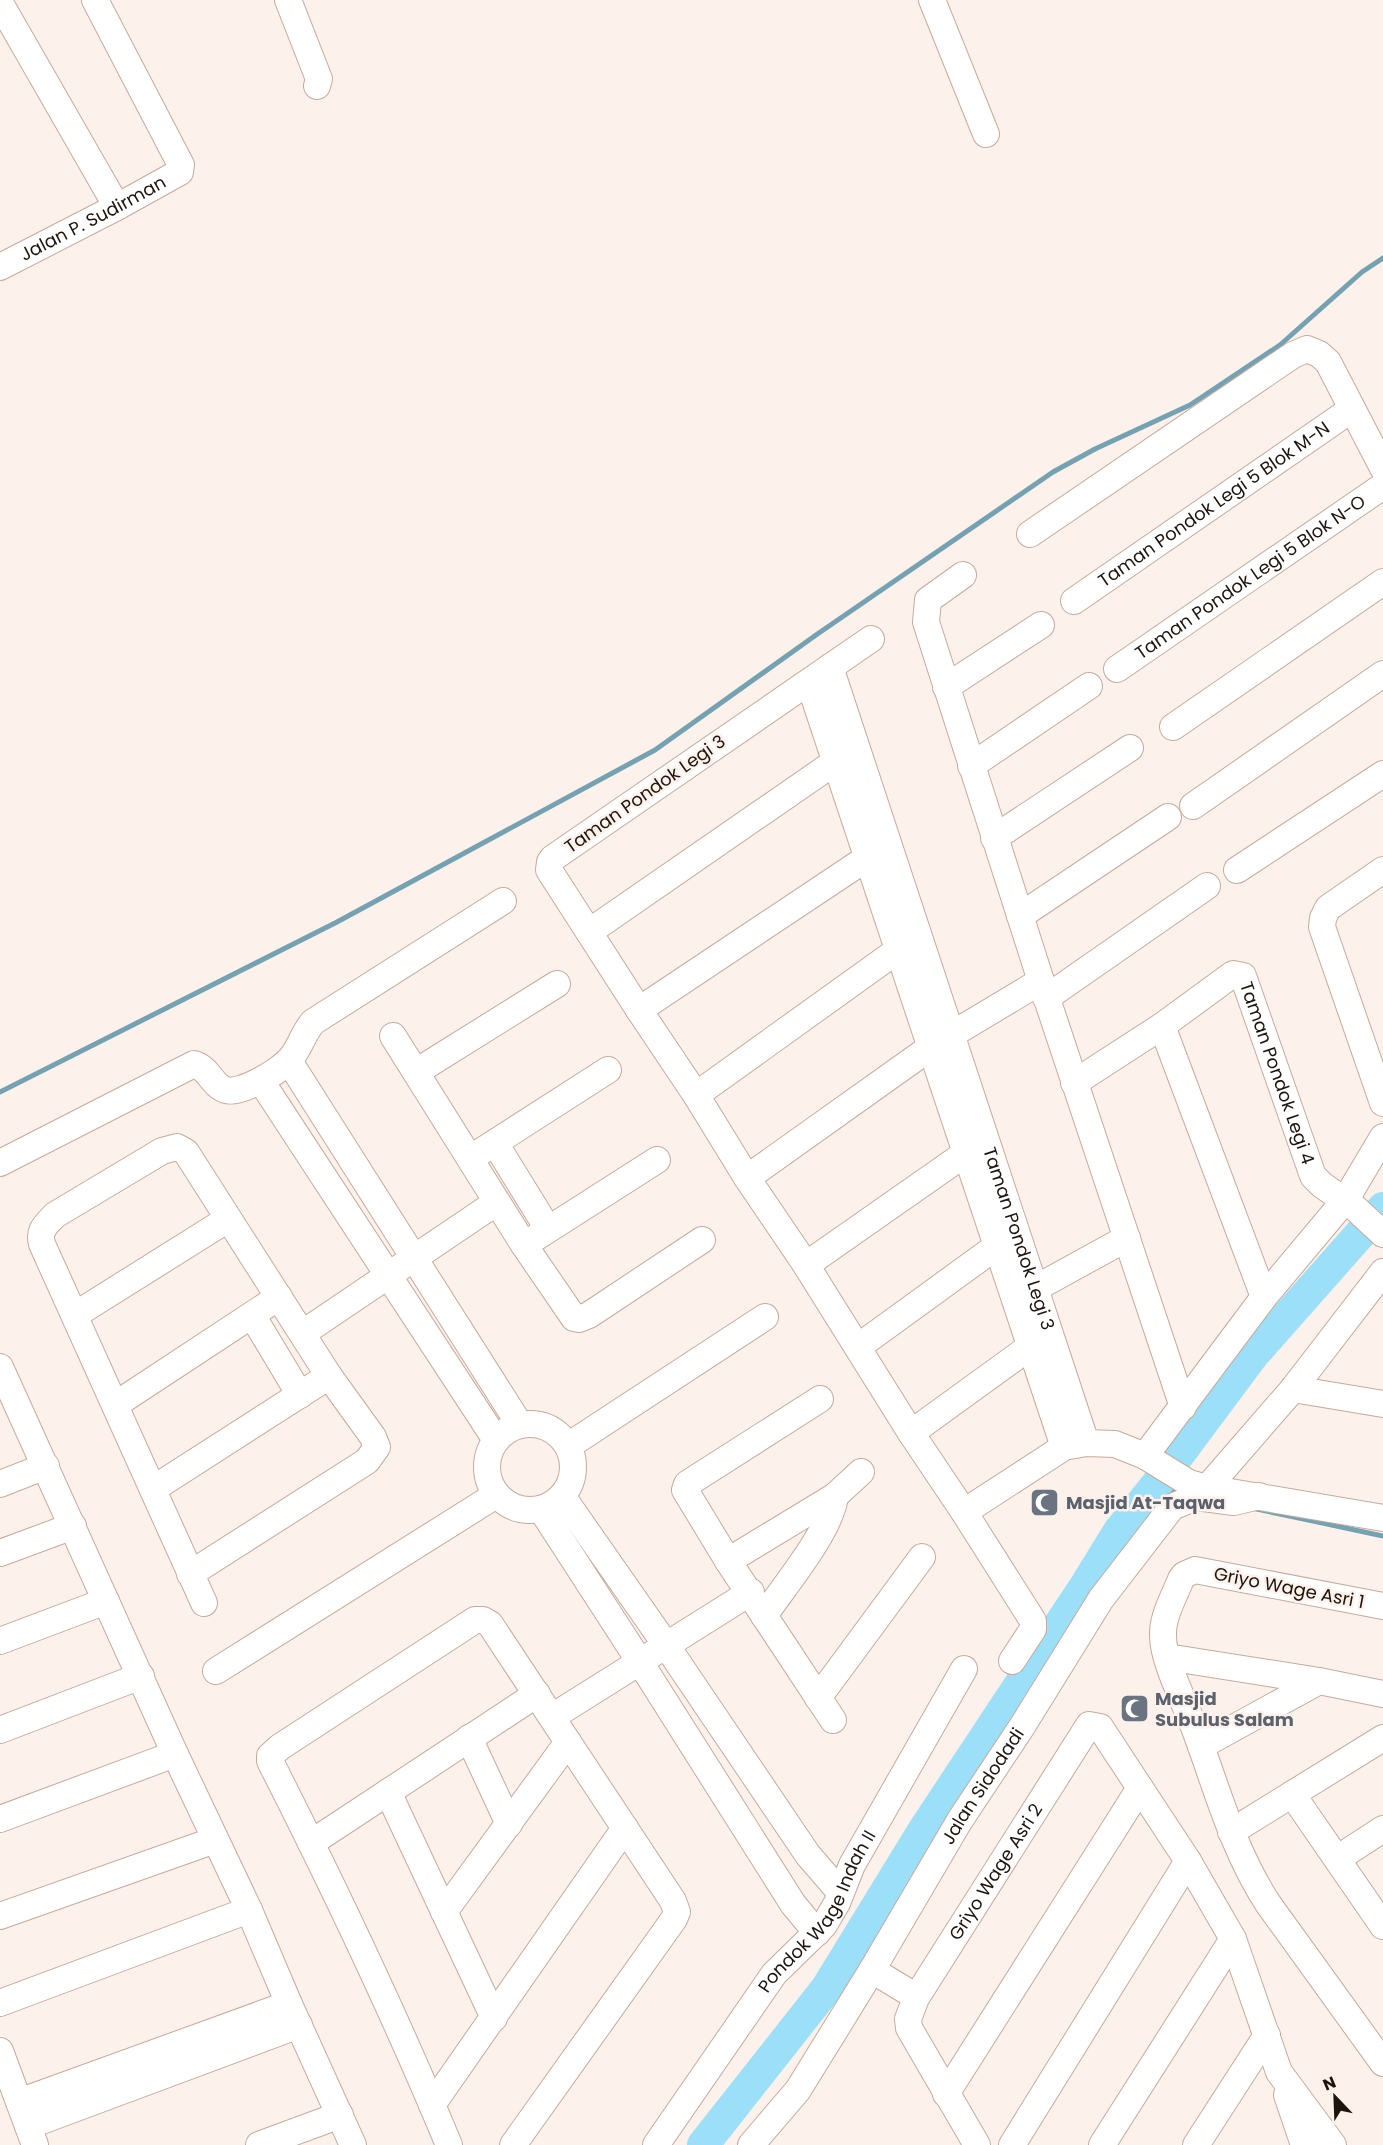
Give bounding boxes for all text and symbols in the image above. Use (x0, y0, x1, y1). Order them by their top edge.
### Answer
street label: Jalan P. Sudirman (16, 169, 170, 267)
street label: Taman Pondok Legi 5 Blok M-N (1093, 415, 1334, 593)
street label: Taman Pondok Legi 5 Blok N-O (1130, 489, 1370, 665)
street label: Taman Pondok Legi 3 (559, 729, 730, 859)
street label: Taman Pondok Legi 4 (1234, 978, 1321, 1168)
street label: Taman Pondok Legi 3 (977, 1144, 1061, 1333)
mosque icon: Masjid At-Taqwa (1029, 1487, 1061, 1519)
place label: Masjid At-Taqwa (1066, 1490, 1225, 1515)
street label: Griyo Wage Asri 1 (1212, 1561, 1366, 1614)
place label: Masjid Subulus Salam (1155, 1686, 1294, 1732)
mosque icon: Masjid Subulus Salam (1118, 1693, 1150, 1725)
street label: Jalan Sidodadi (935, 1723, 1030, 1849)
street label: Griyo Wage Asri 2 (943, 1799, 1048, 1945)
street label: Pondok Wage Indah II (752, 1825, 881, 1997)
north arrow (1305, 2067, 1365, 2127)
text: N (1319, 2071, 1339, 2097)

